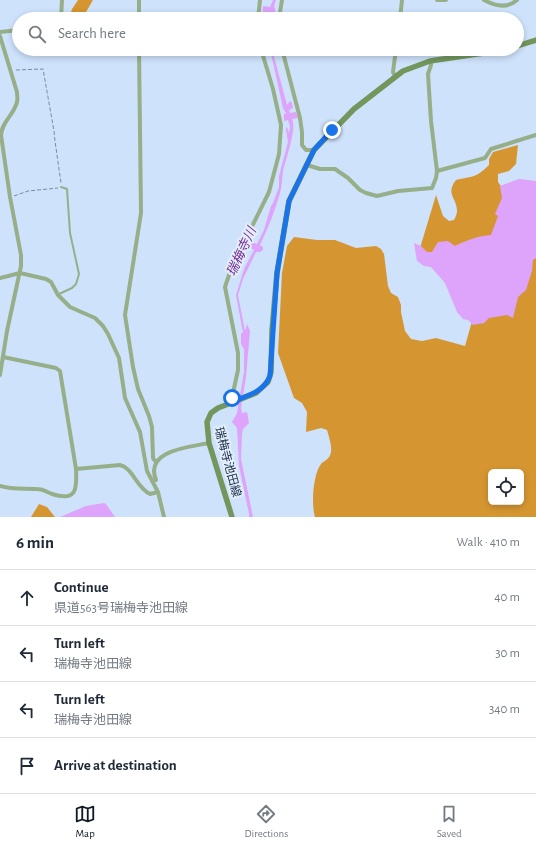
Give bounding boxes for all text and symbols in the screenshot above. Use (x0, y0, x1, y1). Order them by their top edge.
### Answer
search box (12, 12, 524, 56)
icon: search (26, 23, 48, 45)
text: Search here (58, 26, 126, 41)
route end (323, 121, 341, 139)
water label: 瑞梅寺川 (224, 223, 260, 278)
route start (223, 389, 241, 407)
street label: 瑞梅寺池田線 (213, 425, 244, 498)
map controls (488, 469, 524, 505)
button: locate (488, 469, 524, 505)
text: 6 min (16, 534, 54, 551)
text: Walk · 410 m (457, 536, 520, 549)
text: Continue (54, 580, 109, 595)
icon: ahead (16, 587, 38, 609)
text: 40 m (494, 591, 520, 604)
text: 県道563号瑞梅寺池田線 (54, 602, 188, 615)
text: Turn left (54, 636, 105, 651)
icon: left (16, 643, 38, 665)
text: 30 m (495, 647, 520, 660)
text: 瑞梅寺池田線 (54, 658, 132, 671)
text: Turn left (54, 692, 105, 707)
icon: left (16, 699, 38, 721)
text: 340 m (489, 703, 520, 716)
text: 瑞梅寺池田線 (54, 714, 132, 727)
icon: arrive (16, 755, 38, 777)
text: Arrive at destination (54, 758, 177, 773)
tab: Map (74, 803, 96, 840)
tab: Directions (244, 803, 288, 840)
tab: Saved (437, 803, 462, 840)

